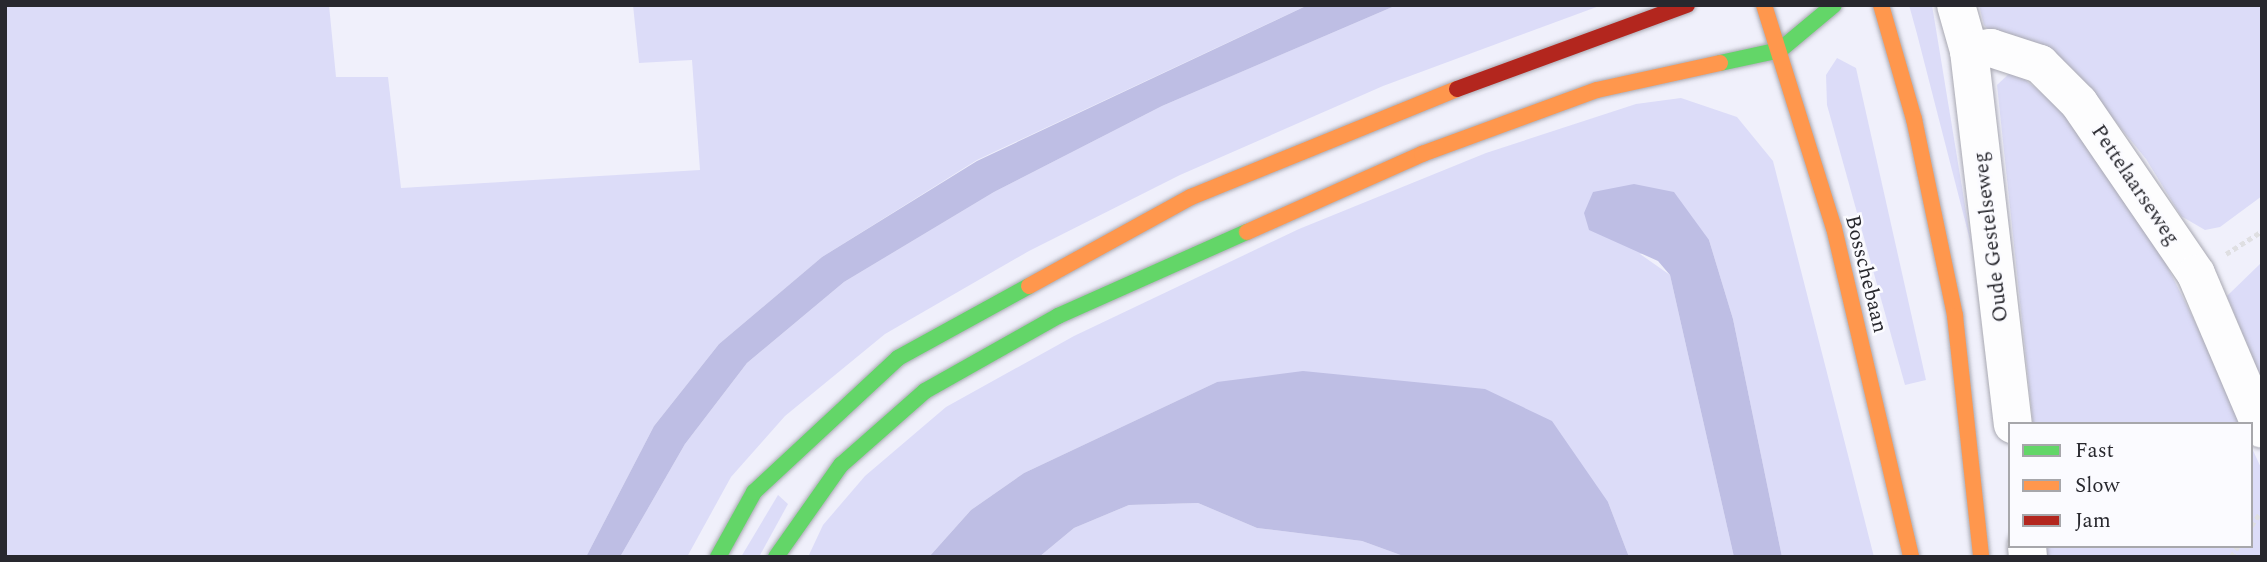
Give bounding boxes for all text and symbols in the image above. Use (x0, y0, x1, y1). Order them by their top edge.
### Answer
street label: Pettelaarseweg (2085, 120, 2185, 250)
street label: Oude Gestelseweg (1968, 150, 2014, 324)
street label: Bosschebaan (1839, 213, 1893, 335)
legend (2008, 422, 2253, 548)
text: Fast (2075, 435, 2114, 467)
text: Slow (2075, 470, 2119, 502)
text: Jam (2075, 505, 2111, 537)

